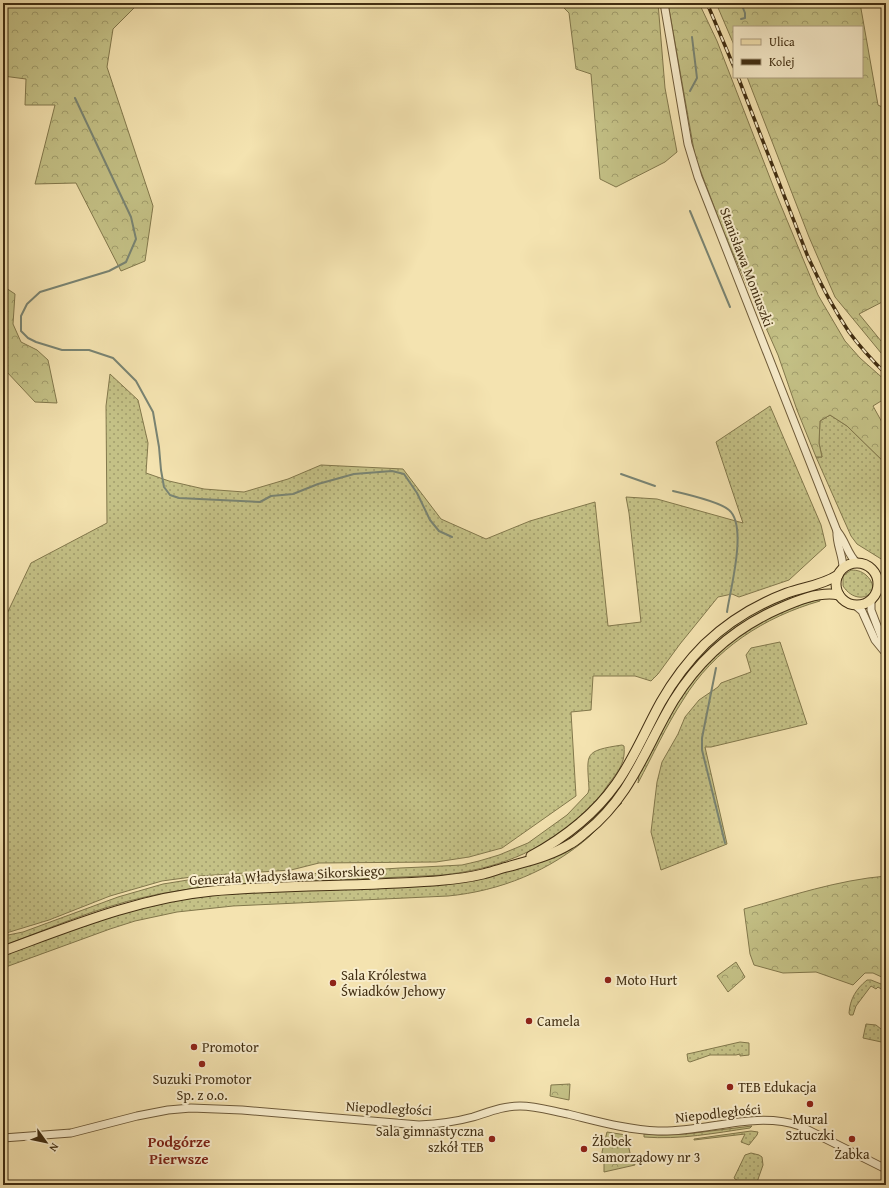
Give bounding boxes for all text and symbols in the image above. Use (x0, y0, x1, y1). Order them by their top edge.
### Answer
legend (733, 26, 863, 78)
text: Ulica (769, 33, 795, 50)
text: Kolej (769, 53, 794, 70)
street label: Stanisława Moniuszki (715, 204, 779, 330)
street label: Generała Władysława Sikorskiego (189, 860, 385, 890)
place label: Sala Królestwa Świadków Jehowy (341, 965, 446, 1001)
place label: Moto Hurt (616, 970, 677, 990)
marker: Moto Hurt (603, 975, 613, 985)
marker: Sala Królestwa Świadków Jehowy (328, 978, 338, 988)
place label: Camela (537, 1011, 580, 1031)
marker: Camela (524, 1016, 534, 1026)
place label: Promotor (202, 1037, 259, 1057)
marker: Promotor (189, 1042, 199, 1052)
marker: Suzuki Promotor Sp. z o.o. (197, 1059, 207, 1069)
place label: Suzuki Promotor Sp. z o.o. (153, 1069, 252, 1105)
place label: TEB Edukacja (738, 1077, 817, 1097)
marker: TEB Edukacja (725, 1082, 735, 1092)
street label: Niepodległości (345, 1096, 433, 1120)
street label: Niepodległości (674, 1099, 762, 1127)
marker: Mural Sztuczki (805, 1099, 815, 1109)
place label: Mural Sztuczki (786, 1109, 834, 1145)
place label: Sala gimnastyczna szkół TEB (376, 1121, 484, 1157)
north arrow (26, 1122, 66, 1162)
district label: Podgórze Pierwsze (148, 1131, 210, 1169)
place label: Żłobek Samorządowy nr 3 (592, 1131, 700, 1167)
marker: Sala gimnastyczna szkół TEB (487, 1134, 497, 1144)
marker: Żabka (847, 1134, 857, 1144)
text: N (45, 1140, 63, 1155)
marker: Żłobek Samorządowy nr 3 (579, 1144, 589, 1154)
place label: Żabka (834, 1144, 870, 1164)

